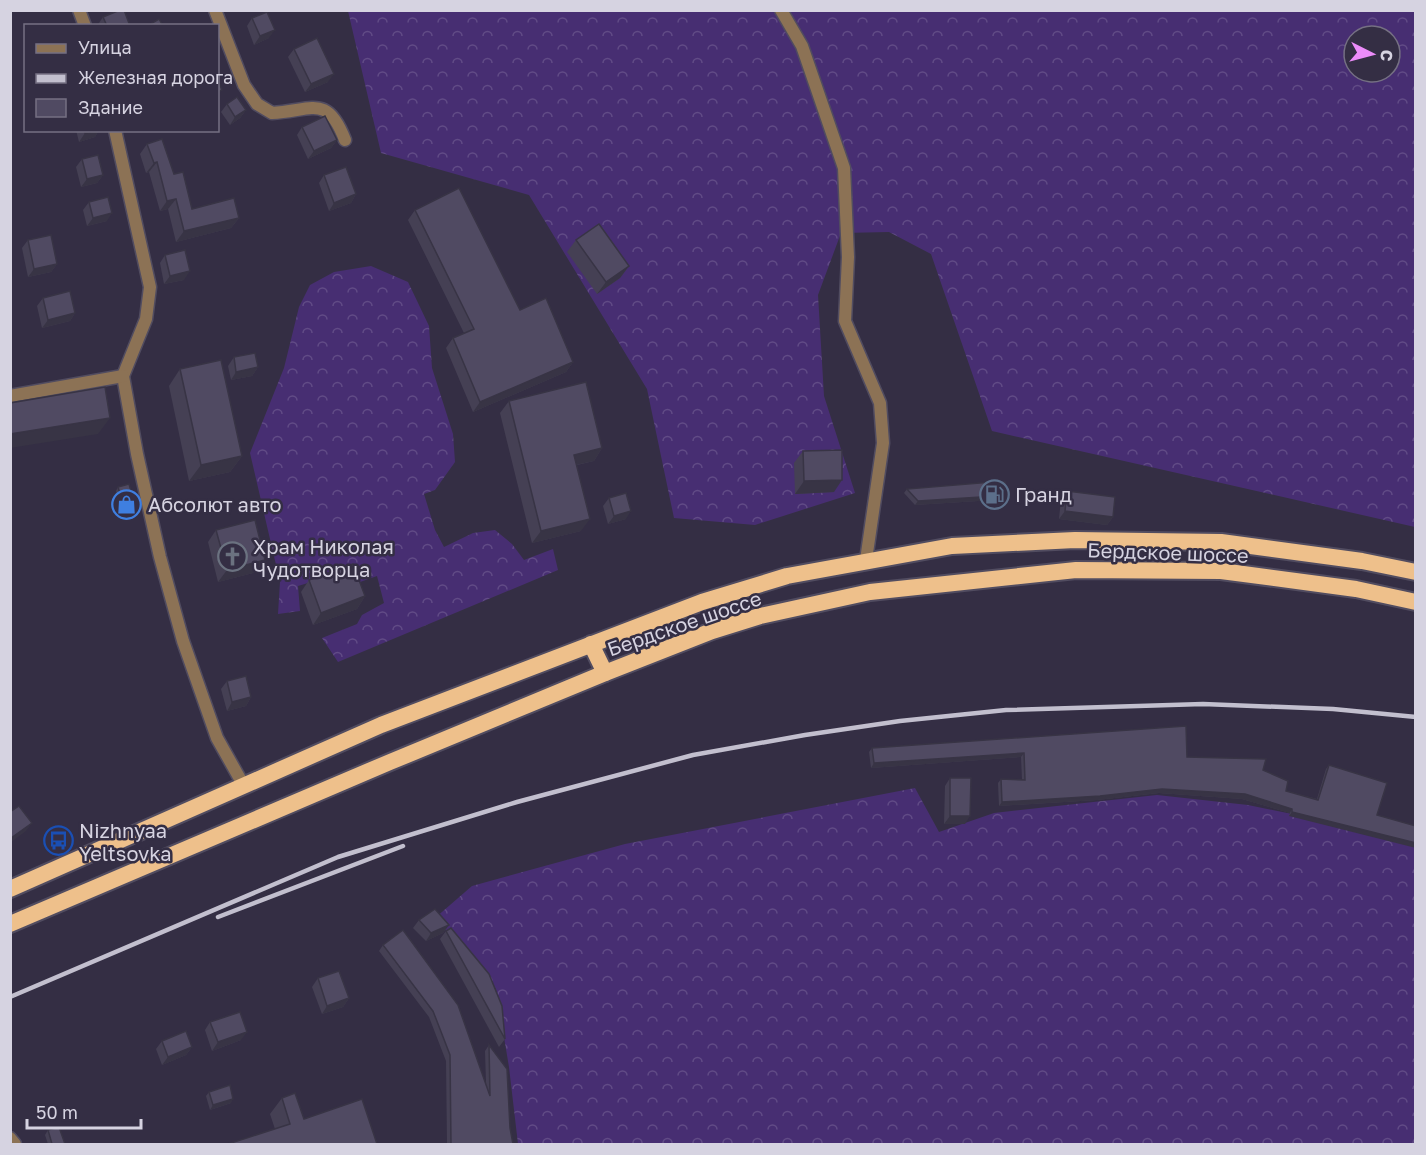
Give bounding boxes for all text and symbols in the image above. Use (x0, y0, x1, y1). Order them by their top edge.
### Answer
legend (24, 24, 219, 132)
north arrow (1342, 24, 1402, 84)
text: Улица (78, 36, 132, 58)
text: С (1376, 49, 1397, 62)
text: Железная дорога (78, 66, 233, 88)
text: Здание (78, 96, 143, 118)
fuel station icon: Гранд (978, 478, 1010, 510)
place label: Гранд (1015, 482, 1072, 506)
shop icon: Абсолют авто (111, 488, 143, 520)
place label: Абсолют авто (148, 492, 282, 516)
place label: Храм Николая Чудотворца (253, 534, 394, 581)
street label: Бердское шоссе (1087, 537, 1249, 567)
church icon: Храм Николая Чудотворца (216, 541, 248, 573)
street label: Бердское шоссе (604, 585, 764, 661)
place label: Nizhnyaa Yeltsovka (79, 818, 172, 865)
bus stop icon: Nizhnyaa Yeltsovka (42, 825, 74, 857)
scale bar (27, 1092, 141, 1130)
text: 50 m (36, 1101, 78, 1123)

